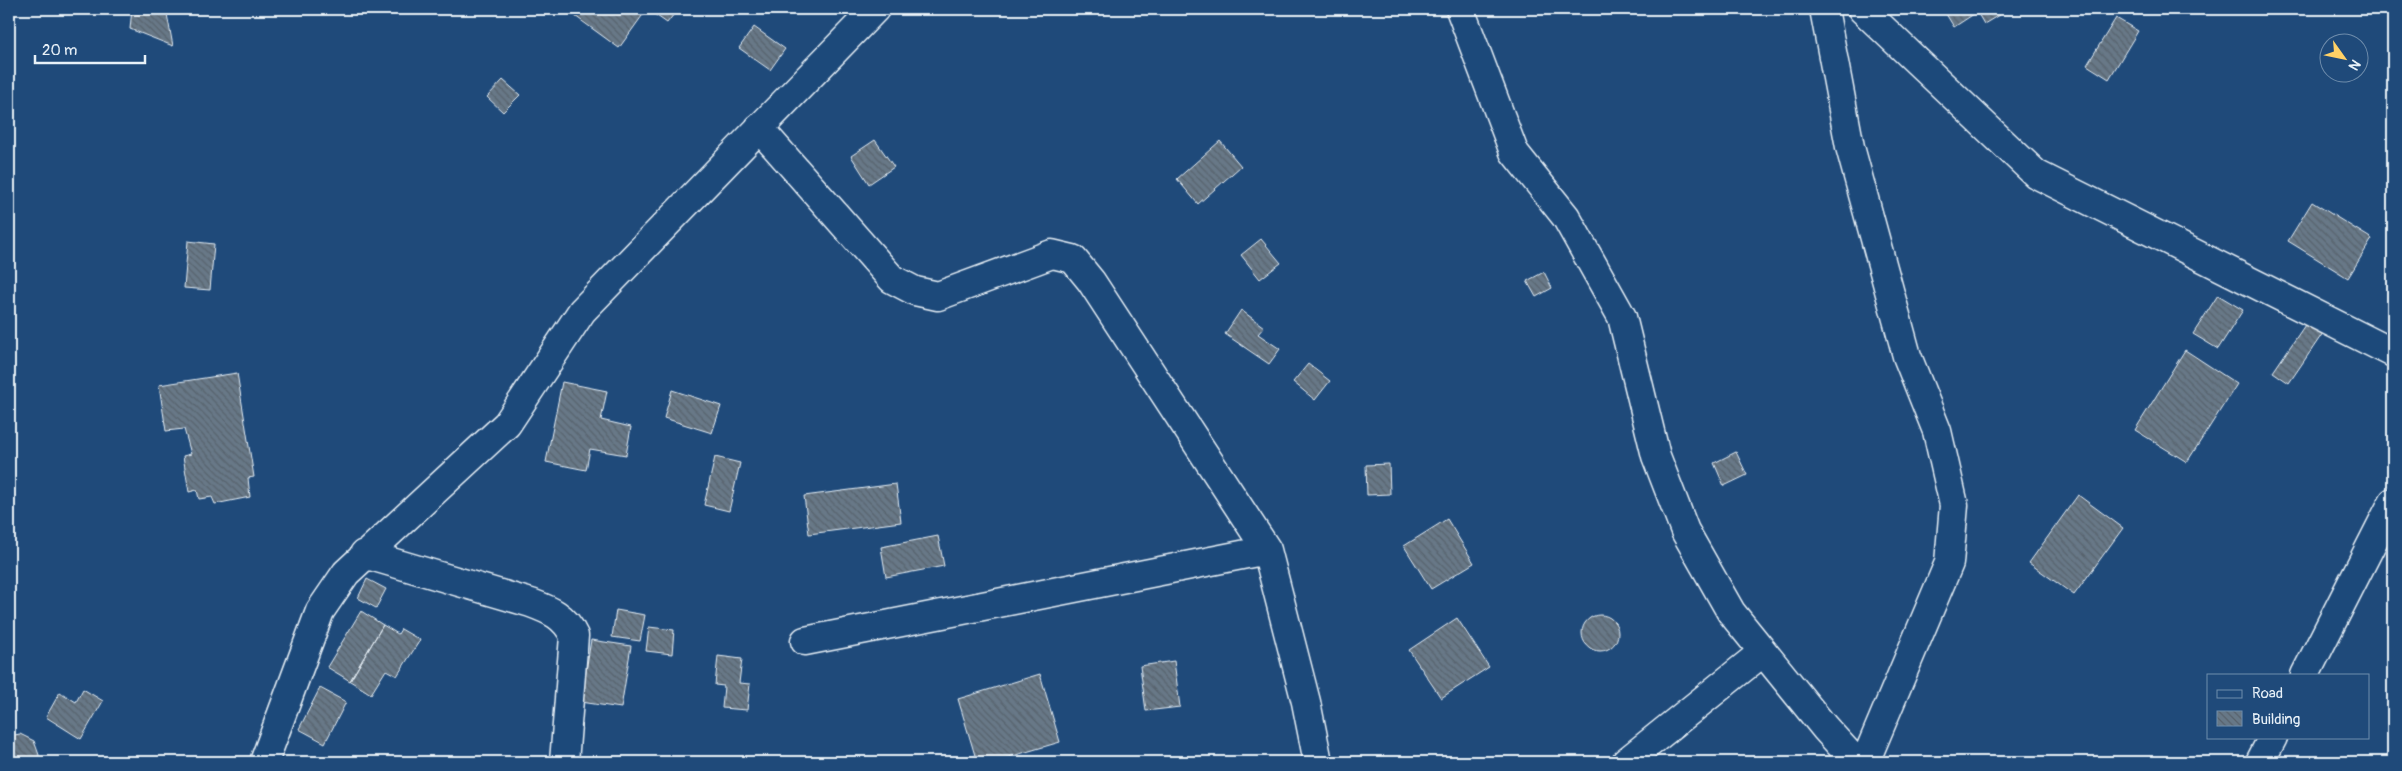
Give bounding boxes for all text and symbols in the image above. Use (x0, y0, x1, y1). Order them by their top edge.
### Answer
scale bar (35, 32, 145, 64)
north arrow (2320, 32, 2370, 82)
text: 20 m (42, 41, 77, 60)
text: N (2345, 56, 2364, 73)
legend (2207, 674, 2370, 738)
text: Road (2252, 684, 2283, 703)
text: Building (2252, 710, 2300, 729)

